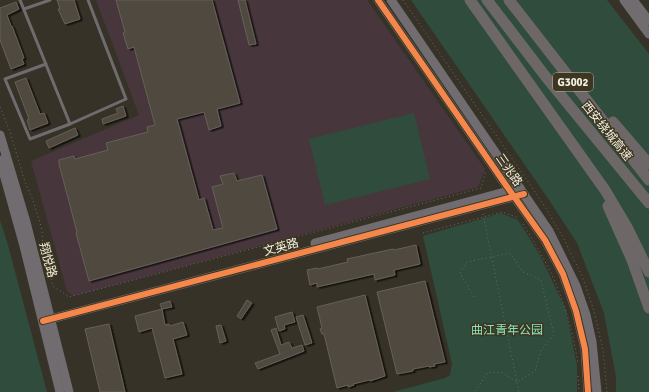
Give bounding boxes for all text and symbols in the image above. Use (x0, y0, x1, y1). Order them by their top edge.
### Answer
road number: G3002 (553, 73, 593, 91)
street label: 西安绕城高速 (578, 99, 635, 164)
street label: 三兆路 (492, 151, 525, 189)
street label: 文英路 (262, 236, 300, 259)
street label: 翔悦路 (36, 241, 59, 279)
park label: 曲江青年公园 (471, 323, 543, 338)

